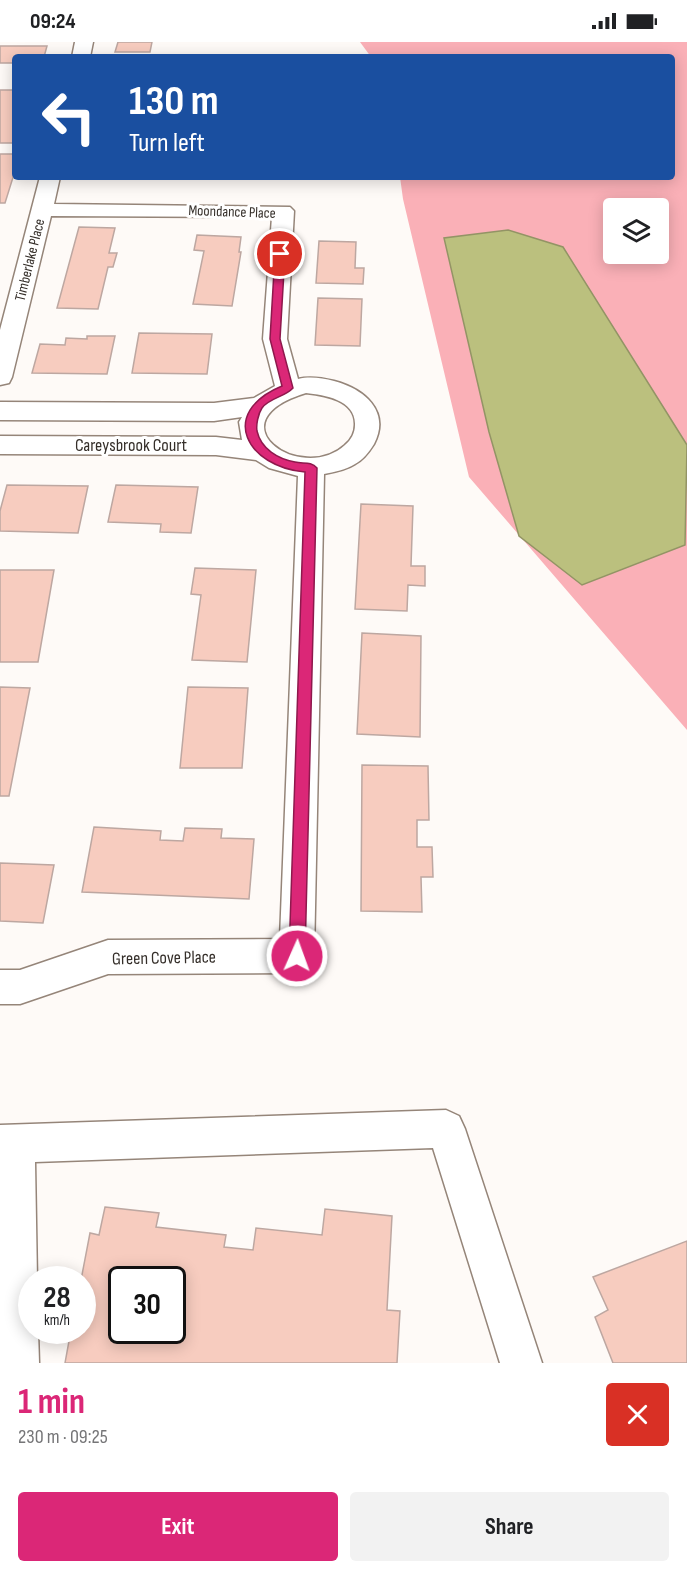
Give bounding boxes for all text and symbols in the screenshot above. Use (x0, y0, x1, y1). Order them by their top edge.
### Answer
text: 09:24 (30, 8, 76, 35)
text: 130 m (129, 76, 219, 127)
icon: left (30, 78, 108, 156)
text: Turn left (129, 127, 205, 159)
map controls (603, 198, 669, 264)
button: layers (603, 198, 669, 264)
street label: Moondance Place (188, 201, 276, 223)
street label: Timberlake Place (11, 217, 49, 303)
pin (254, 228, 305, 279)
icon: arrive (263, 237, 296, 270)
street label: Careysbrook Court (75, 435, 188, 456)
position arrow (265, 924, 329, 988)
street label: Green Cove Place (112, 947, 216, 969)
speed limit sign: 30 (108, 1266, 186, 1344)
text: 28 (43, 1280, 71, 1316)
text: km/h (44, 1311, 70, 1330)
text: 1 min (18, 1381, 85, 1424)
button: close (606, 1383, 669, 1446)
text: 230 m · 09:25 (18, 1425, 108, 1449)
button: Exit (18, 1492, 338, 1561)
button: Share (350, 1492, 669, 1561)

